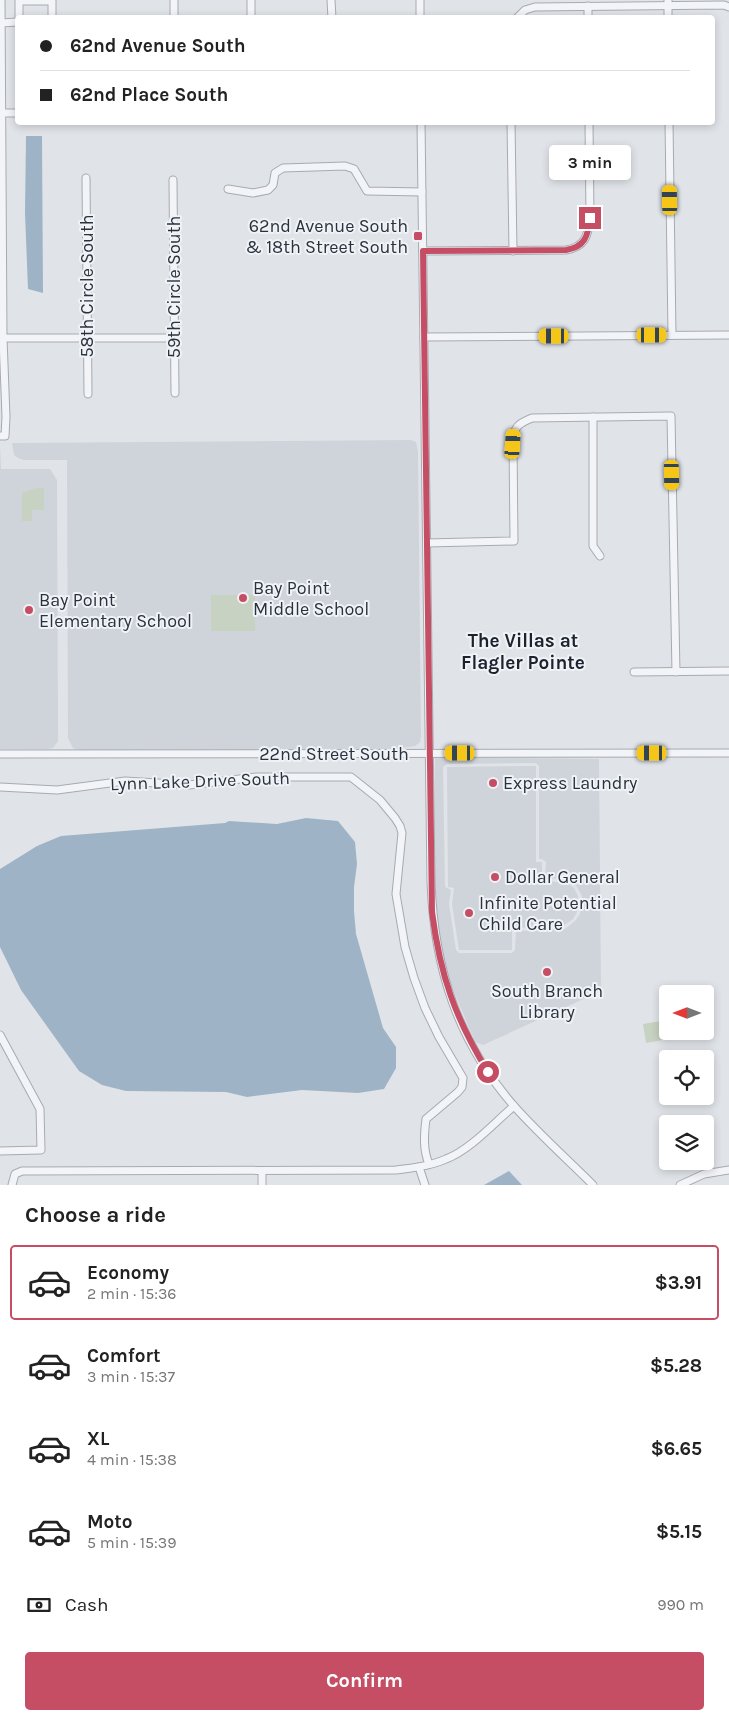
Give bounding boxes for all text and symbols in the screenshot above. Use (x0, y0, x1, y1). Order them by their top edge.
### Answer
text: 62nd Avenue South (70, 35, 246, 57)
text: 62nd Place South (70, 84, 228, 106)
callout: 3 min (549, 146, 631, 180)
text: 3 min (568, 153, 612, 172)
car (662, 185, 677, 215)
route end (579, 207, 601, 229)
street label: 58th Circle South (76, 214, 98, 358)
place label: 62nd Avenue South & 18th Street South (245, 215, 408, 258)
street label: 59th Circle South (163, 216, 185, 358)
marker: 62nd Avenue South & 18th Street South (412, 230, 424, 242)
car (637, 328, 667, 343)
car (539, 329, 569, 344)
car (504, 429, 521, 459)
car (664, 460, 679, 490)
place label: Bay Point Middle School (253, 577, 369, 620)
place label: Bay Point Elementary School (39, 589, 192, 632)
marker: Bay Point Middle School (237, 592, 249, 604)
marker: Bay Point Elementary School (23, 604, 35, 616)
district label: The Villas at Flagler Pointe (461, 630, 585, 674)
street label: 22nd Street South (259, 743, 409, 765)
car (445, 746, 475, 761)
car (637, 746, 667, 761)
street label: Lynn Lake Drive South (110, 767, 290, 795)
place label: Express Laundry (503, 772, 638, 794)
marker: Express Laundry (487, 777, 499, 789)
place label: Dollar General (505, 866, 620, 888)
marker: Dollar General (489, 871, 501, 883)
place label: Infinite Potential Child Care (479, 892, 617, 935)
marker: Infinite Potential Child Care (463, 907, 475, 919)
marker: South Branch Library (541, 966, 553, 978)
place label: South Branch Library (491, 980, 603, 1023)
north arrow (659, 985, 714, 1040)
map controls (659, 985, 714, 1170)
button: locate (659, 1050, 714, 1105)
route start (477, 1061, 499, 1083)
button: layers (659, 1115, 714, 1170)
text: Choose a ride (25, 1202, 166, 1228)
icon: car (27, 1260, 72, 1305)
text: Economy (87, 1262, 169, 1284)
text: $3.91 (655, 1272, 702, 1294)
text: 2 min · 15:36 (87, 1284, 177, 1303)
icon: car (27, 1343, 72, 1388)
text: Comfort (87, 1345, 161, 1367)
text: $5.28 (650, 1355, 702, 1377)
text: 3 min · 15:37 (87, 1367, 175, 1386)
icon: car (27, 1426, 72, 1471)
text: XL (87, 1428, 109, 1450)
text: $6.65 (651, 1438, 702, 1460)
text: 4 min · 15:38 (87, 1450, 177, 1469)
icon: car (27, 1509, 72, 1554)
text: Moto (87, 1511, 133, 1533)
text: $5.15 (656, 1521, 702, 1543)
text: 5 min · 15:39 (87, 1533, 176, 1552)
icon: cash (25, 1591, 53, 1619)
text: Cash (65, 1594, 109, 1616)
text: 990 m (657, 1595, 704, 1614)
button: Confirm (25, 1652, 704, 1710)

